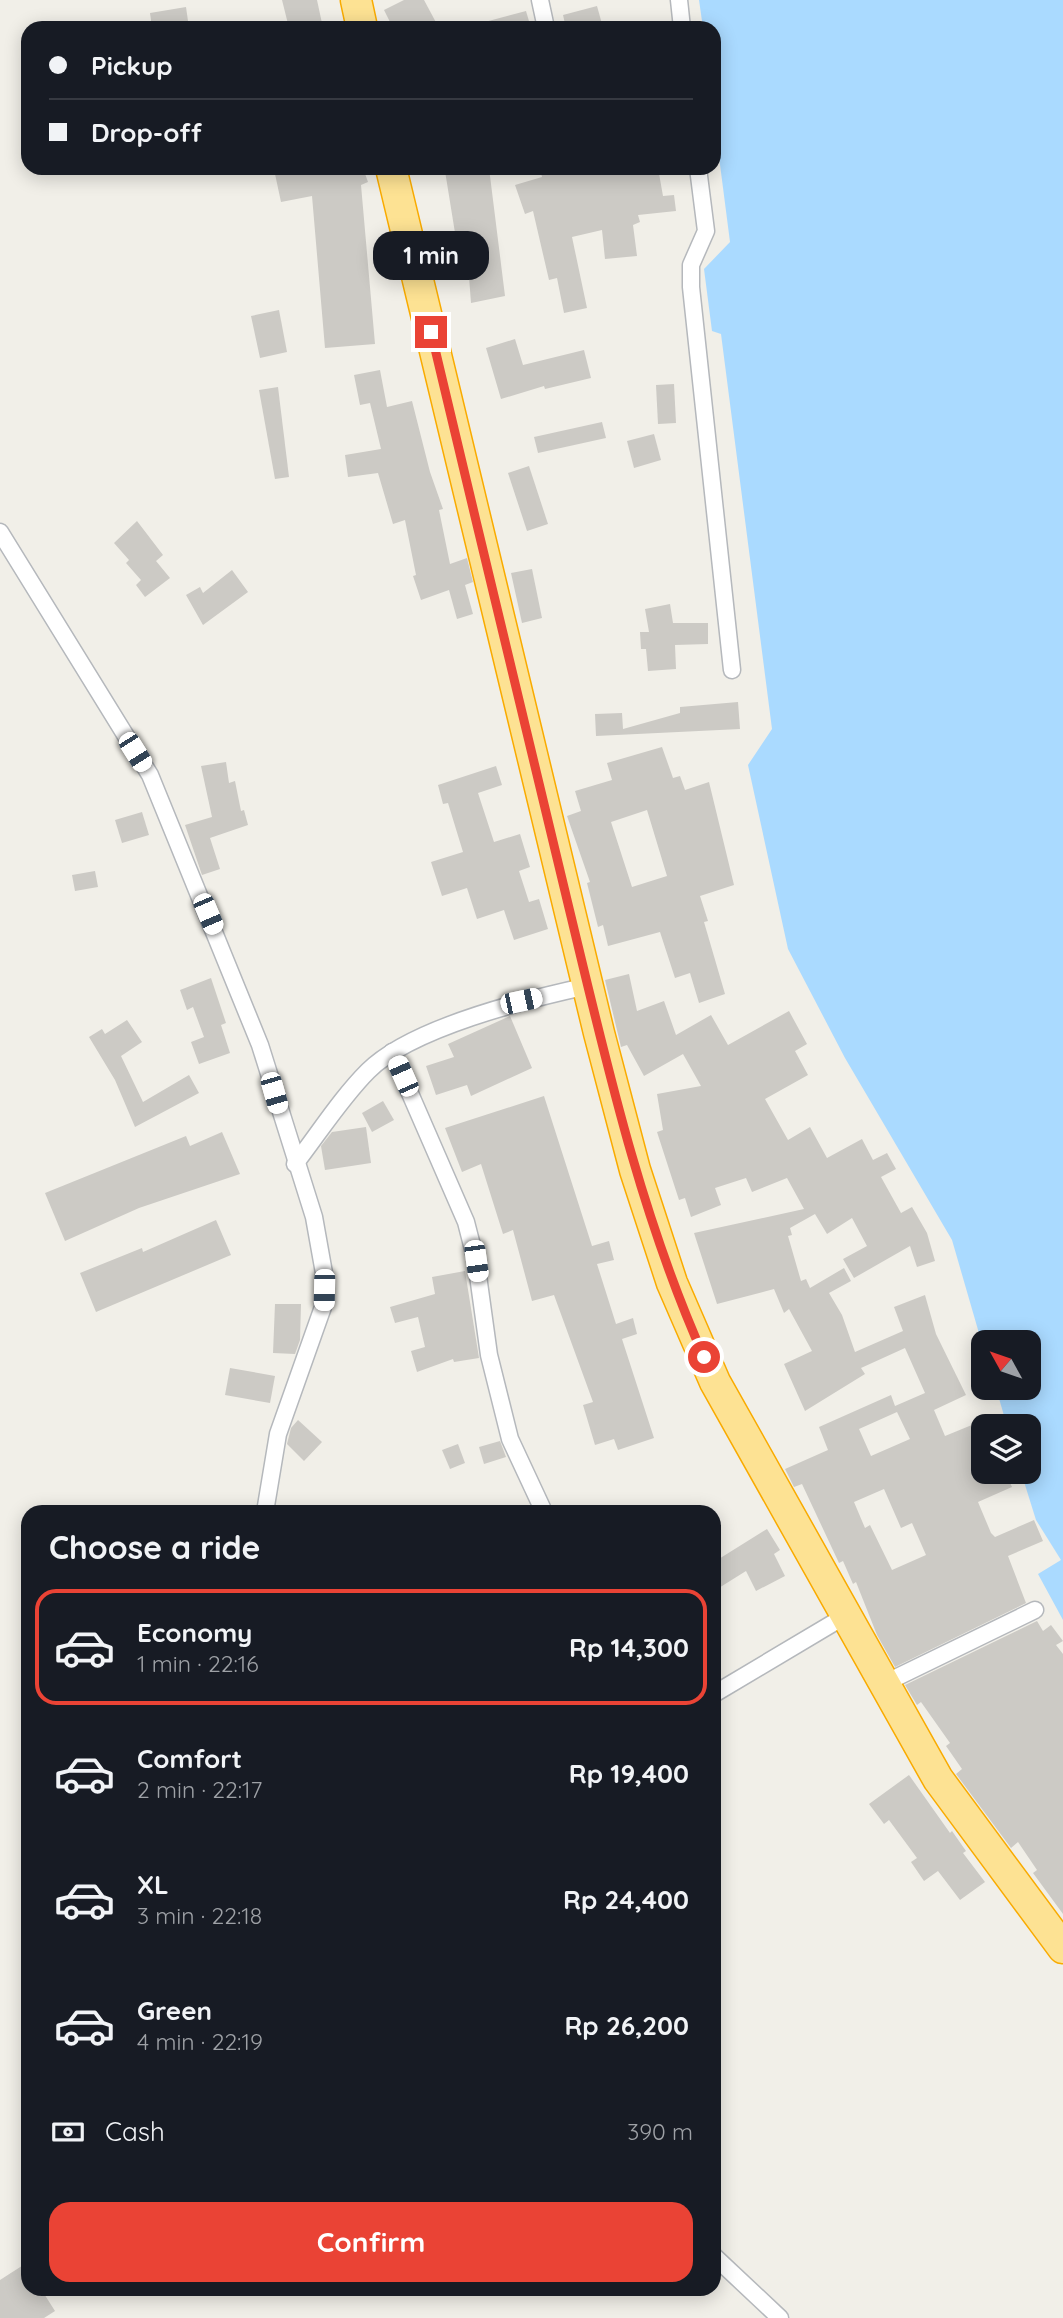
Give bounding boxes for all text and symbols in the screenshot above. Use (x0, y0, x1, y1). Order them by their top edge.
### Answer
text: Pickup (91, 49, 173, 82)
text: Drop-off (91, 116, 202, 149)
callout: 1 min (373, 230, 489, 280)
text: 1 min (403, 241, 459, 270)
route end (415, 316, 447, 348)
car (115, 729, 156, 775)
car (191, 891, 226, 937)
car (499, 986, 544, 1016)
car (385, 1053, 422, 1099)
car (259, 1070, 290, 1116)
car (463, 1239, 490, 1283)
car (314, 1269, 335, 1311)
north arrow (971, 1330, 1041, 1400)
map controls (971, 1330, 1041, 1484)
route start (688, 1341, 720, 1373)
button: layers (971, 1414, 1041, 1484)
text: Choose a ride (49, 1527, 261, 1567)
icon: car (53, 1616, 116, 1679)
text: Economy (137, 1616, 252, 1649)
text: Rp 14,300 (569, 1631, 689, 1664)
text: 1 min · 22:16 (137, 1649, 259, 1678)
icon: car (53, 1742, 116, 1805)
text: Comfort (137, 1742, 242, 1775)
text: Rp 19,400 (569, 1757, 689, 1790)
text: 2 min · 22:17 (137, 1775, 262, 1804)
icon: car (53, 1868, 116, 1931)
text: XL (137, 1868, 169, 1901)
text: Rp 24,400 (563, 1883, 689, 1916)
text: 3 min · 22:18 (137, 1901, 262, 1930)
icon: car (53, 1994, 116, 2057)
text: Green (137, 1994, 212, 2027)
text: Rp 26,200 (564, 2009, 689, 2042)
text: 4 min · 22:19 (137, 2027, 263, 2056)
icon: cash (49, 2113, 87, 2151)
text: Cash (105, 2115, 165, 2148)
text: 390 m (627, 2117, 693, 2146)
button: Confirm (49, 2202, 693, 2282)

